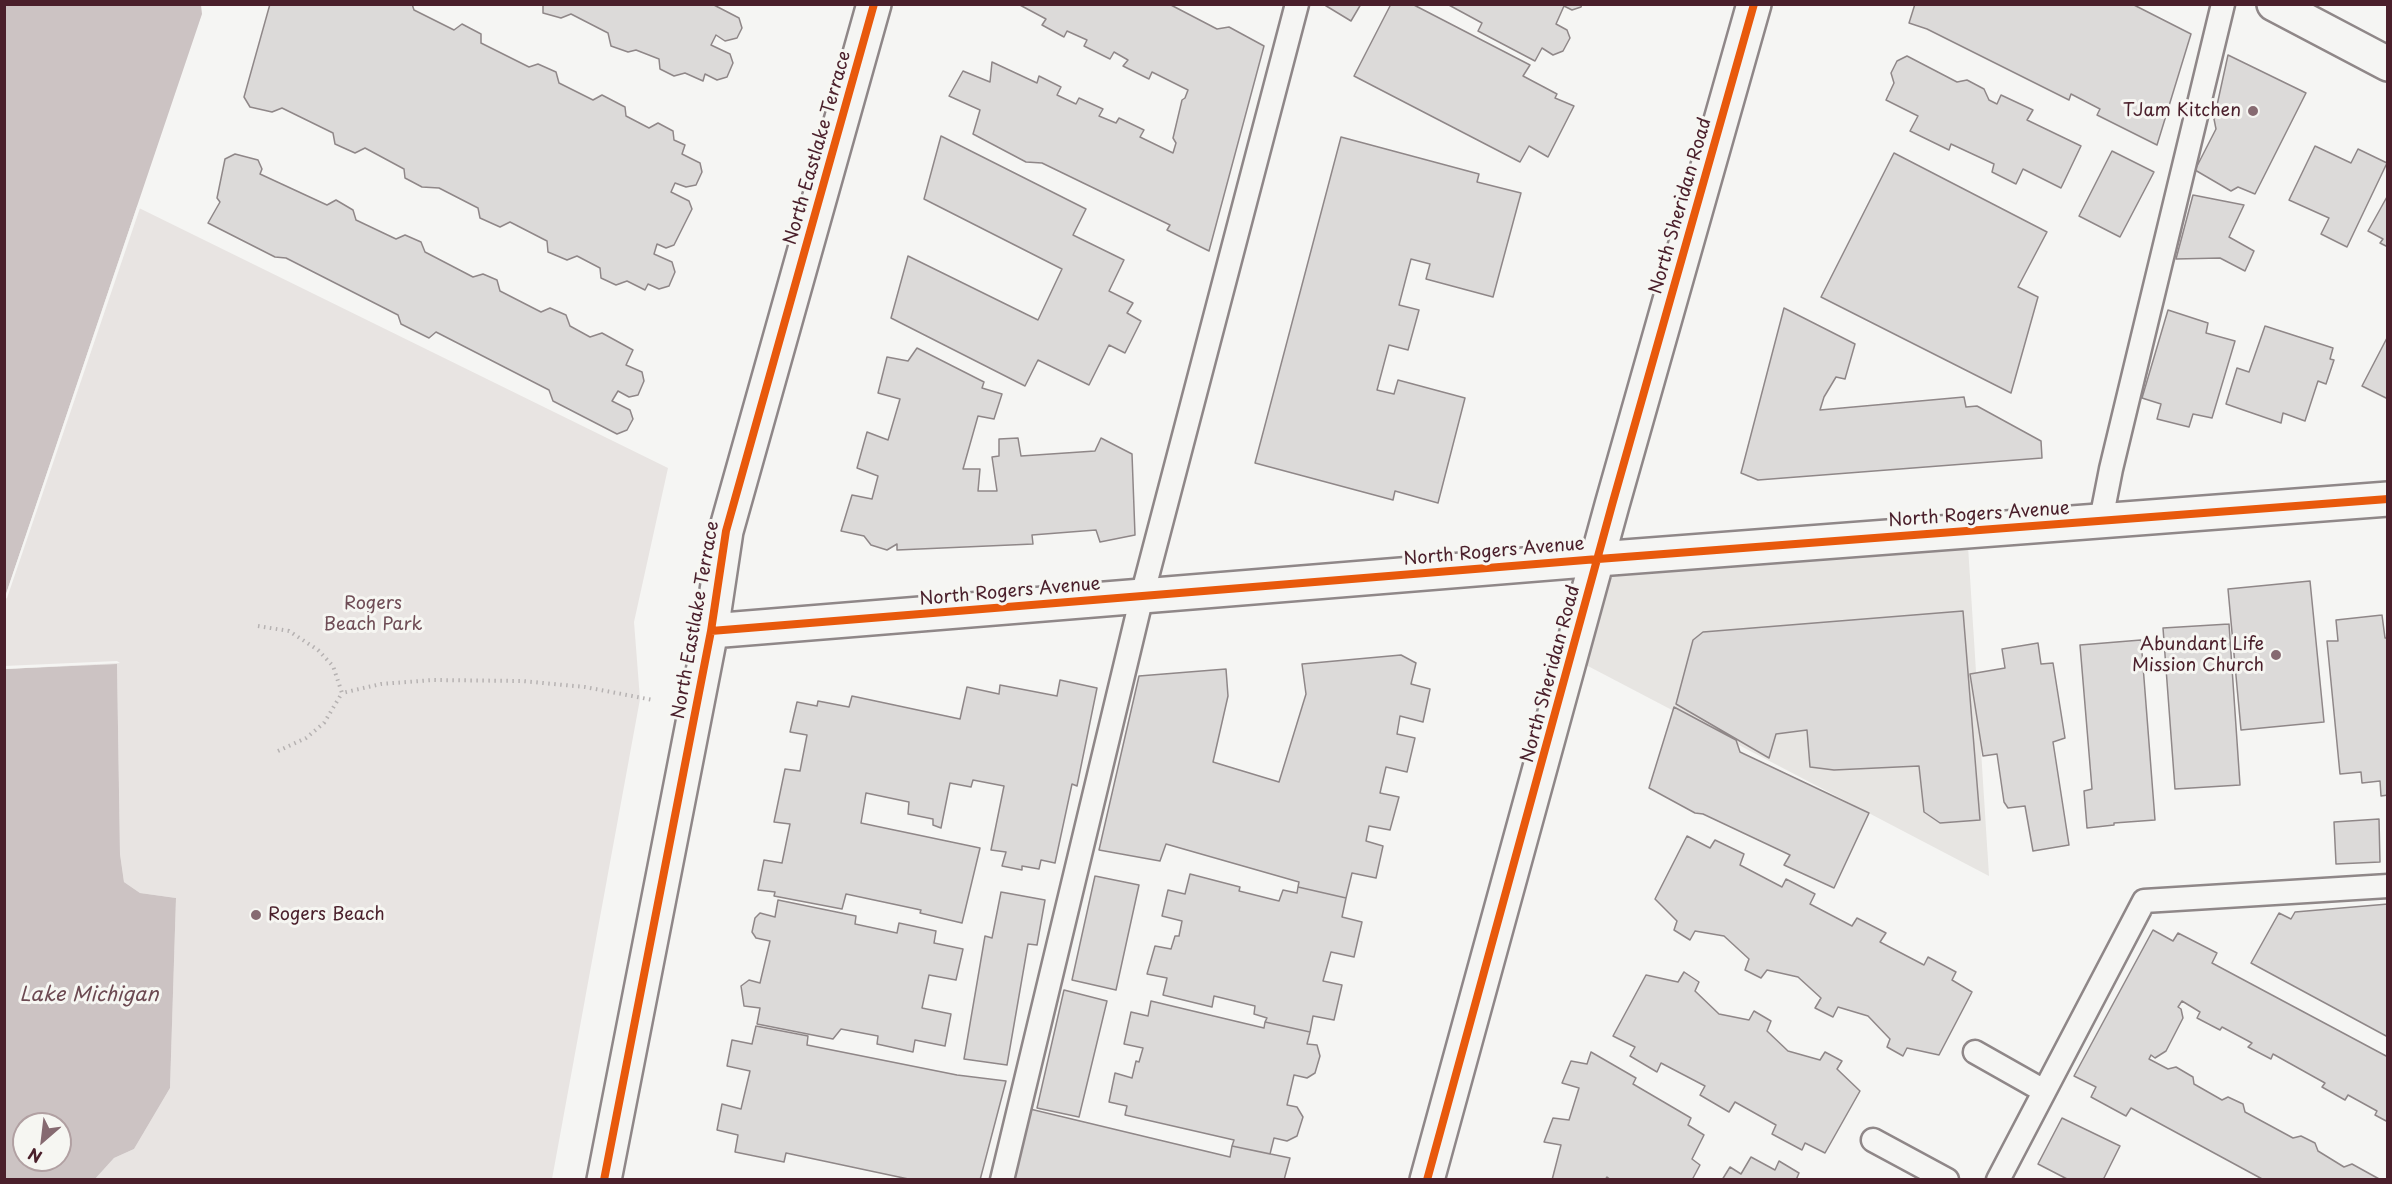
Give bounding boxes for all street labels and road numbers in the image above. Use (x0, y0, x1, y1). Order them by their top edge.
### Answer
street label: North Eastlake Terrace (780, 49, 856, 247)
street label: North Sheridan Road (1645, 115, 1717, 297)
street label: North Rogers Avenue (1888, 498, 2070, 532)
street label: North Eastlake Terrace (668, 519, 724, 721)
street label: North Rogers Avenue (1403, 533, 1585, 571)
street label: North Rogers Avenue (919, 573, 1101, 611)
street label: North Sheridan Road (1517, 583, 1585, 765)

